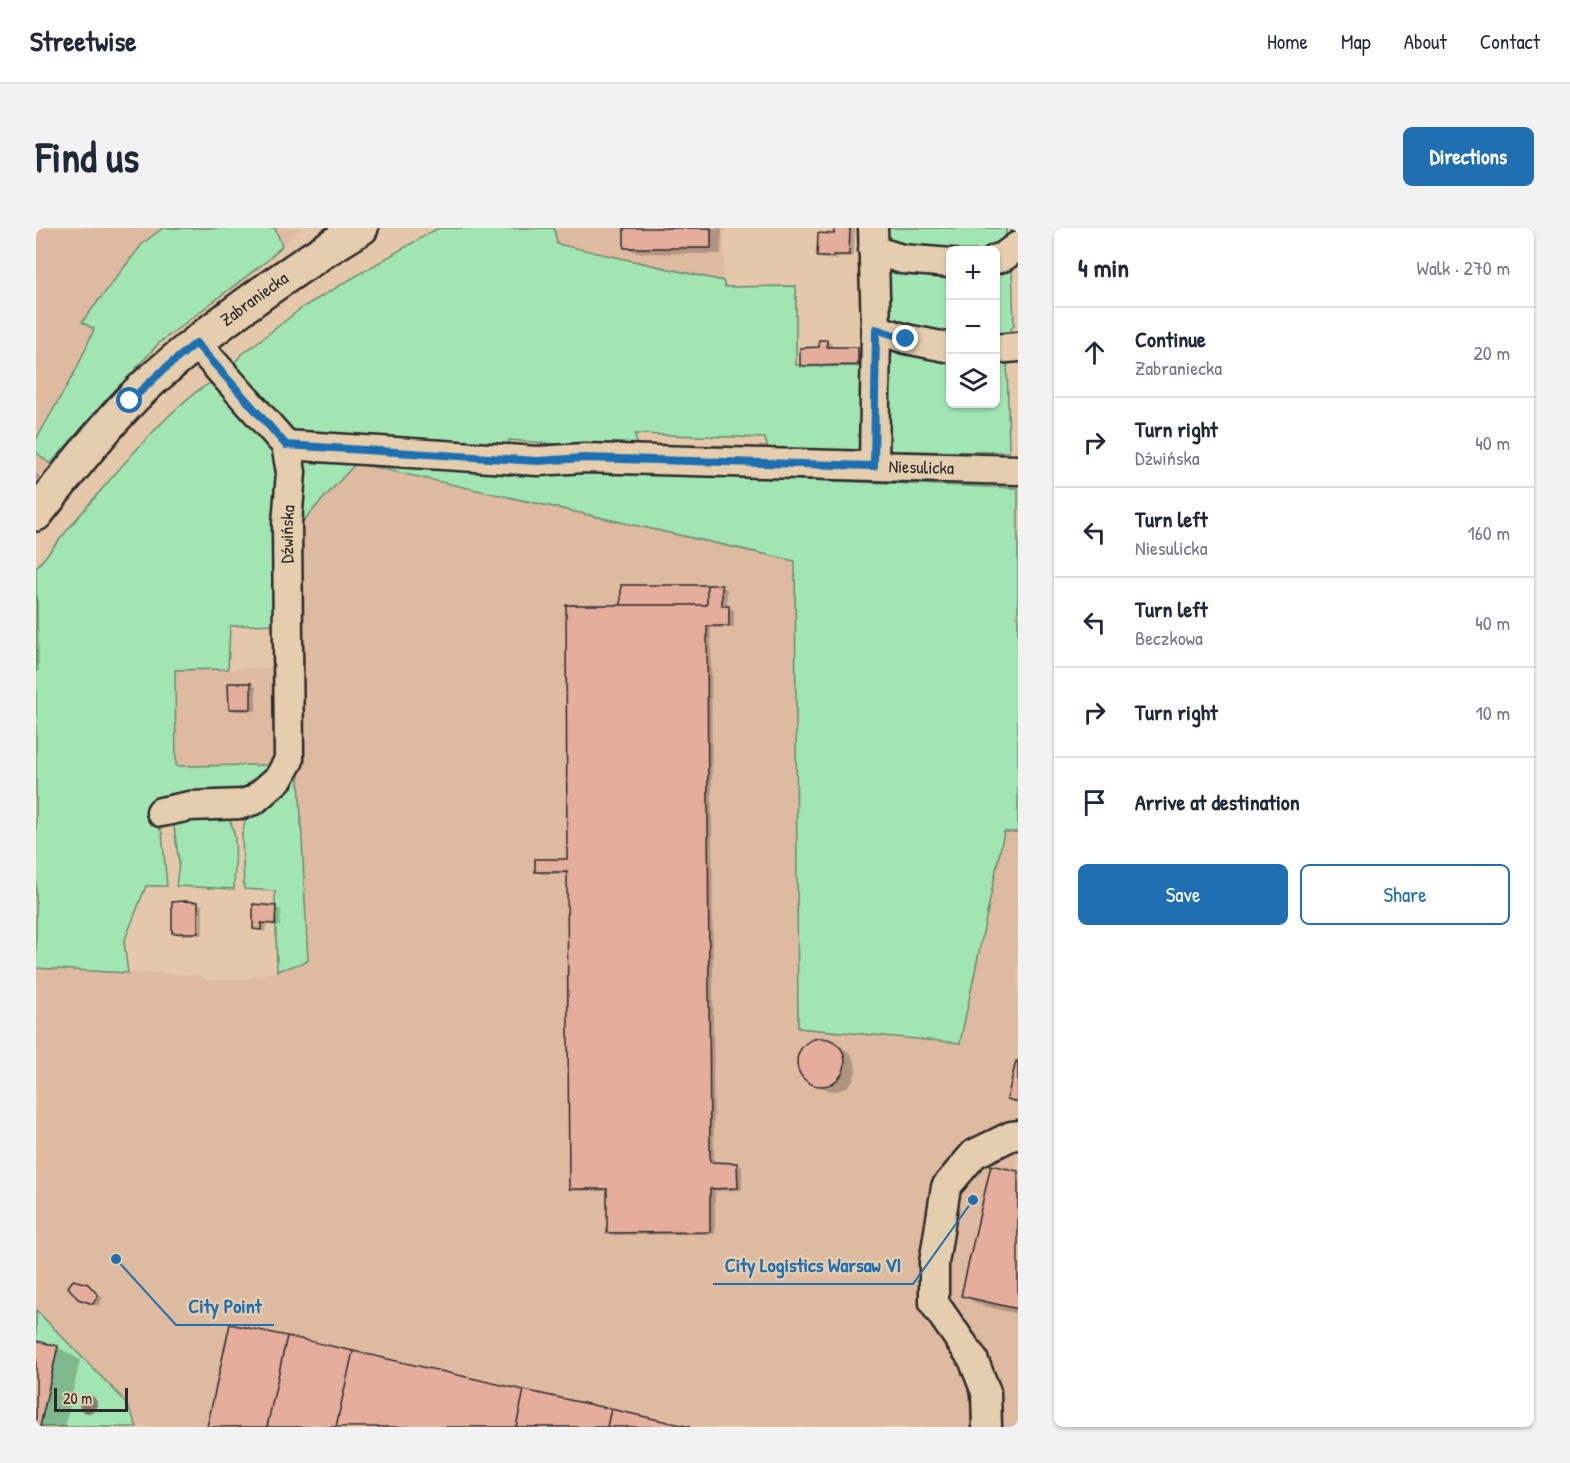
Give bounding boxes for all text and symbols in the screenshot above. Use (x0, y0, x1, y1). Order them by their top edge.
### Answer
text: Streetwise (30, 22, 136, 60)
text: Home (1267, 27, 1308, 56)
text: Map (1341, 27, 1371, 56)
text: About (1404, 27, 1447, 56)
text: Contact (1480, 27, 1540, 56)
button: Directions (1403, 127, 1534, 186)
text: Find us (36, 128, 139, 185)
map controls (946, 246, 1000, 408)
button: + (946, 246, 1000, 300)
text: 4 min (1078, 250, 1129, 285)
text: Walk · 270 m (1417, 254, 1510, 281)
street label: Zabraniecka (215, 265, 293, 332)
button: − (946, 300, 1000, 354)
text: Continue (1135, 324, 1206, 354)
route end (892, 325, 918, 351)
icon: ahead (1078, 336, 1111, 369)
text: 20 m (1473, 339, 1510, 366)
button: layers (946, 354, 1000, 408)
text: Zabraniecka (1135, 354, 1222, 381)
route start (116, 387, 142, 413)
text: Turn right (1135, 414, 1218, 444)
icon: right (1078, 426, 1111, 459)
text: 40 m (1475, 429, 1510, 456)
text: Dźwińska (1135, 444, 1200, 471)
street label: Niesulicka (888, 453, 954, 480)
street label: Dźwińska (274, 504, 300, 563)
text: Turn left (1135, 504, 1208, 534)
icon: left (1078, 516, 1111, 549)
text: 160 m (1468, 519, 1510, 546)
text: Niesulicka (1135, 534, 1207, 561)
text: Turn left (1135, 594, 1208, 624)
icon: left (1078, 606, 1111, 639)
text: 40 m (1475, 609, 1510, 636)
text: Beczkowa (1135, 624, 1203, 651)
icon: right (1078, 696, 1111, 729)
text: Turn right (1135, 697, 1218, 727)
text: 10 m (1476, 699, 1510, 726)
icon: arrive (1078, 786, 1111, 819)
text: Arrive at destination (1135, 787, 1300, 817)
button: Save (1078, 864, 1288, 925)
button: Share (1300, 864, 1510, 925)
callout: City Logistics Warsaw VI (713, 1246, 913, 1284)
text: City Logistics Warsaw VI (725, 1251, 901, 1279)
callout: City Point (176, 1287, 274, 1325)
text: City Point (188, 1292, 263, 1320)
scale bar (54, 1385, 128, 1412)
text: 20 m (63, 1387, 92, 1409)

